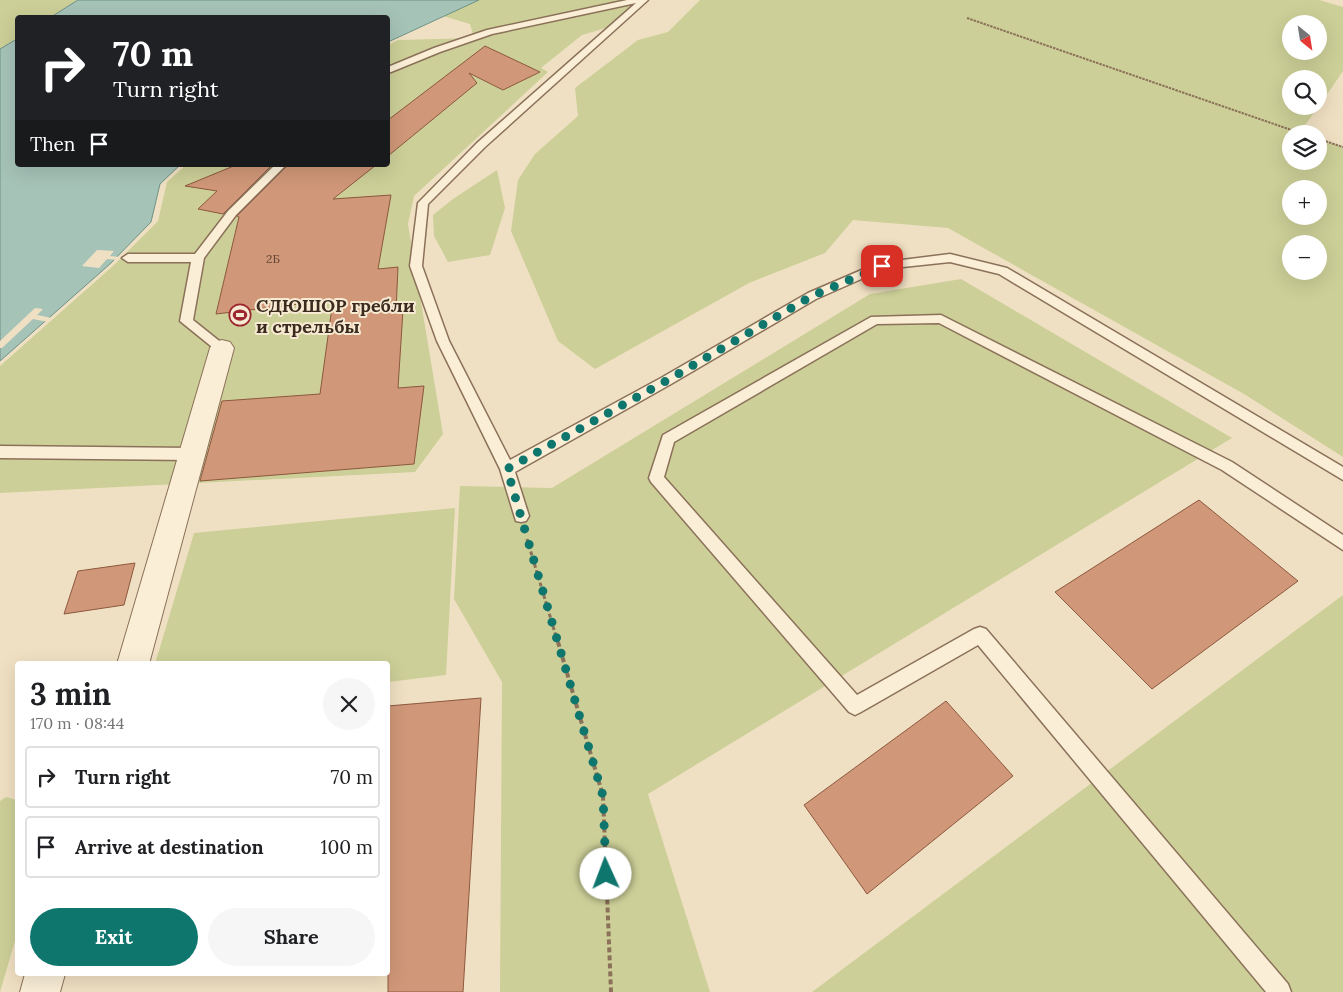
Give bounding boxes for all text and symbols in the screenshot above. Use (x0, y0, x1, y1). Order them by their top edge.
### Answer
north arrow (1282, 15, 1328, 60)
map controls (1282, 15, 1327, 280)
text: 70 m (113, 31, 193, 76)
icon: right (30, 35, 95, 100)
button: search (1282, 70, 1327, 115)
text: Turn right (113, 75, 218, 103)
button: layers (1282, 125, 1327, 170)
icon: arrive (85, 130, 113, 158)
text: Then (30, 132, 75, 156)
button: + (1282, 180, 1327, 225)
button: − (1282, 235, 1327, 280)
pin (861, 245, 903, 287)
house number: 2Б (266, 251, 280, 266)
icon: arrive (868, 252, 896, 280)
place label: СДЮШОР гребли и стрельбы (256, 294, 415, 338)
sports icon: СДЮШОР гребли и стрельбы (228, 303, 252, 327)
text: 3 min (30, 675, 111, 713)
button: close (323, 678, 375, 730)
text: 170 m · 08:44 (30, 713, 124, 733)
icon: right (32, 763, 60, 791)
text: Turn right (75, 765, 171, 789)
text: 70 m (330, 765, 373, 789)
icon: arrive (32, 833, 60, 861)
text: Arrive at destination (75, 835, 264, 859)
text: 100 m (321, 835, 373, 859)
position arrow (579, 847, 631, 899)
button: Exit (30, 908, 198, 966)
button: Share (208, 908, 375, 966)

